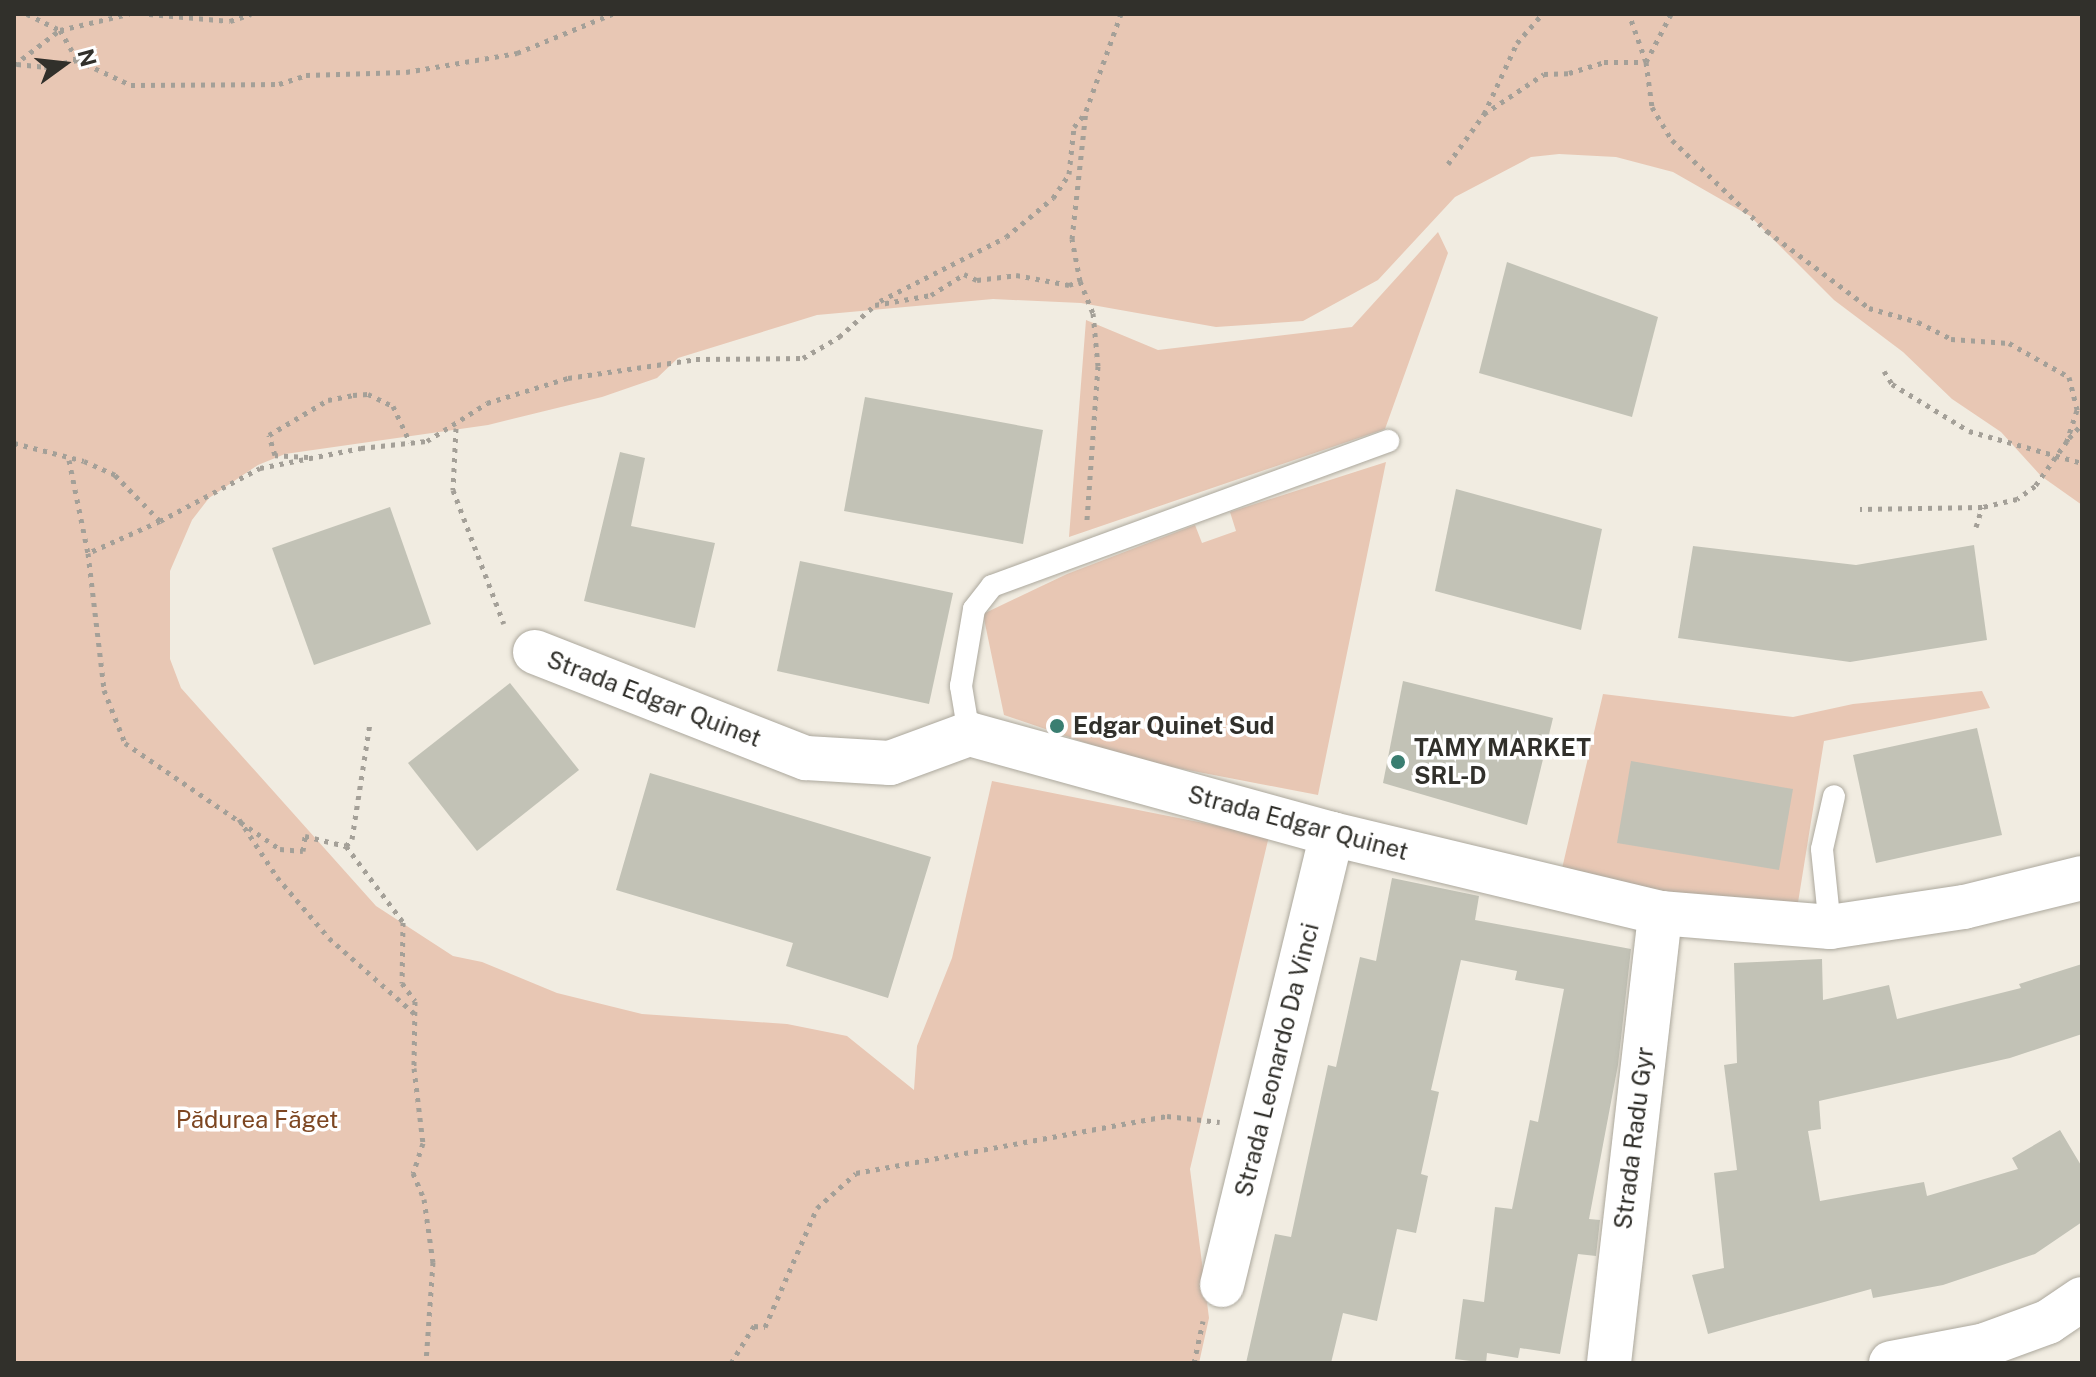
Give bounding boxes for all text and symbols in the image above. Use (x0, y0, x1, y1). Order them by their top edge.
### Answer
north arrow (24, 24, 104, 104)
text: N (72, 46, 102, 69)
street label: Strada Edgar Quinet (543, 645, 765, 753)
place label: Edgar Quinet Sud (1073, 712, 1274, 740)
marker: Edgar Quinet Sud (1048, 717, 1066, 735)
place label: TAMY MARKET SRL-D (1414, 734, 1592, 790)
marker: TAMY MARKET SRL-D (1389, 753, 1407, 771)
street label: Strada Edgar Quinet (1185, 780, 1411, 866)
street label: Strada Leonardo Da Vinci (1229, 920, 1325, 1200)
street label: Strada Radu Gyr (1609, 1045, 1659, 1231)
park label: Pădurea Făget (176, 1106, 338, 1134)

